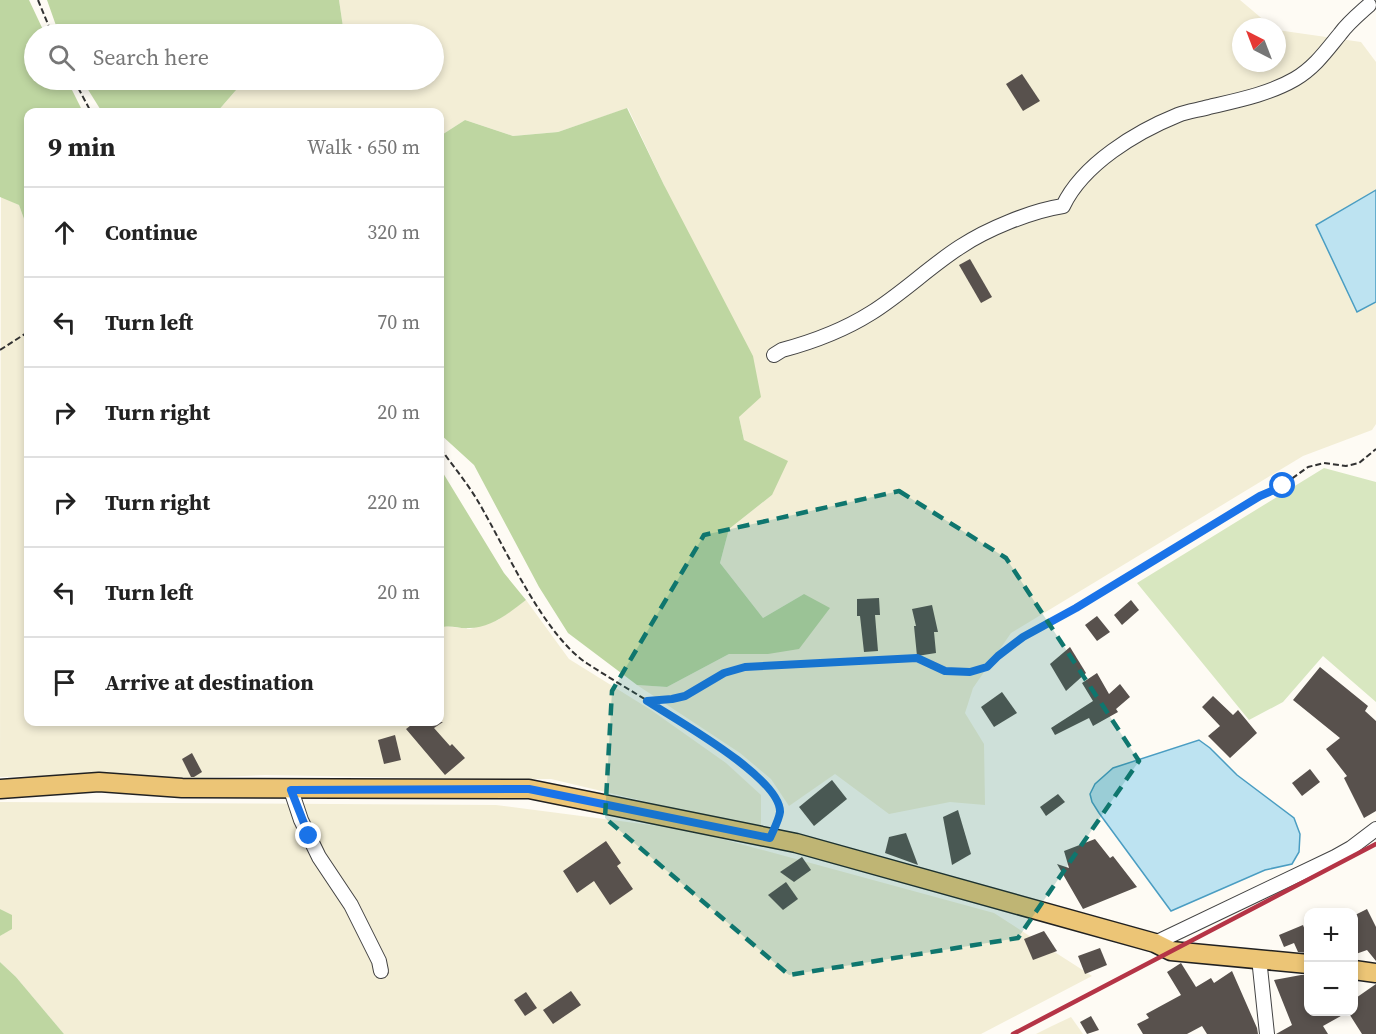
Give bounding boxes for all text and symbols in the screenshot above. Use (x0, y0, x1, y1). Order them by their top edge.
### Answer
north arrow (1232, 18, 1286, 72)
search box (24, 24, 444, 90)
icon: search (45, 41, 78, 74)
text: Search here (93, 42, 209, 72)
text: 9 min (48, 129, 115, 165)
text: Walk · 650 m (307, 133, 420, 161)
icon: ahead (48, 216, 81, 249)
text: Continue (105, 217, 198, 247)
text: 320 m (367, 218, 420, 246)
icon: left (48, 306, 81, 339)
text: Turn left (105, 307, 193, 337)
text: 70 m (377, 308, 420, 336)
icon: right (48, 396, 81, 429)
text: Turn right (105, 397, 210, 427)
text: 20 m (377, 398, 420, 426)
route start (1269, 472, 1295, 498)
icon: right (48, 486, 81, 519)
text: Turn right (105, 487, 210, 517)
text: 220 m (367, 488, 420, 516)
icon: left (48, 576, 81, 609)
text: Turn left (105, 577, 193, 607)
text: 20 m (377, 578, 420, 606)
icon: arrive (48, 666, 81, 699)
text: Arrive at destination (105, 667, 314, 697)
route end (295, 822, 321, 848)
map controls (1304, 908, 1358, 1016)
button: + (1304, 908, 1358, 962)
button: − (1304, 962, 1358, 1016)

